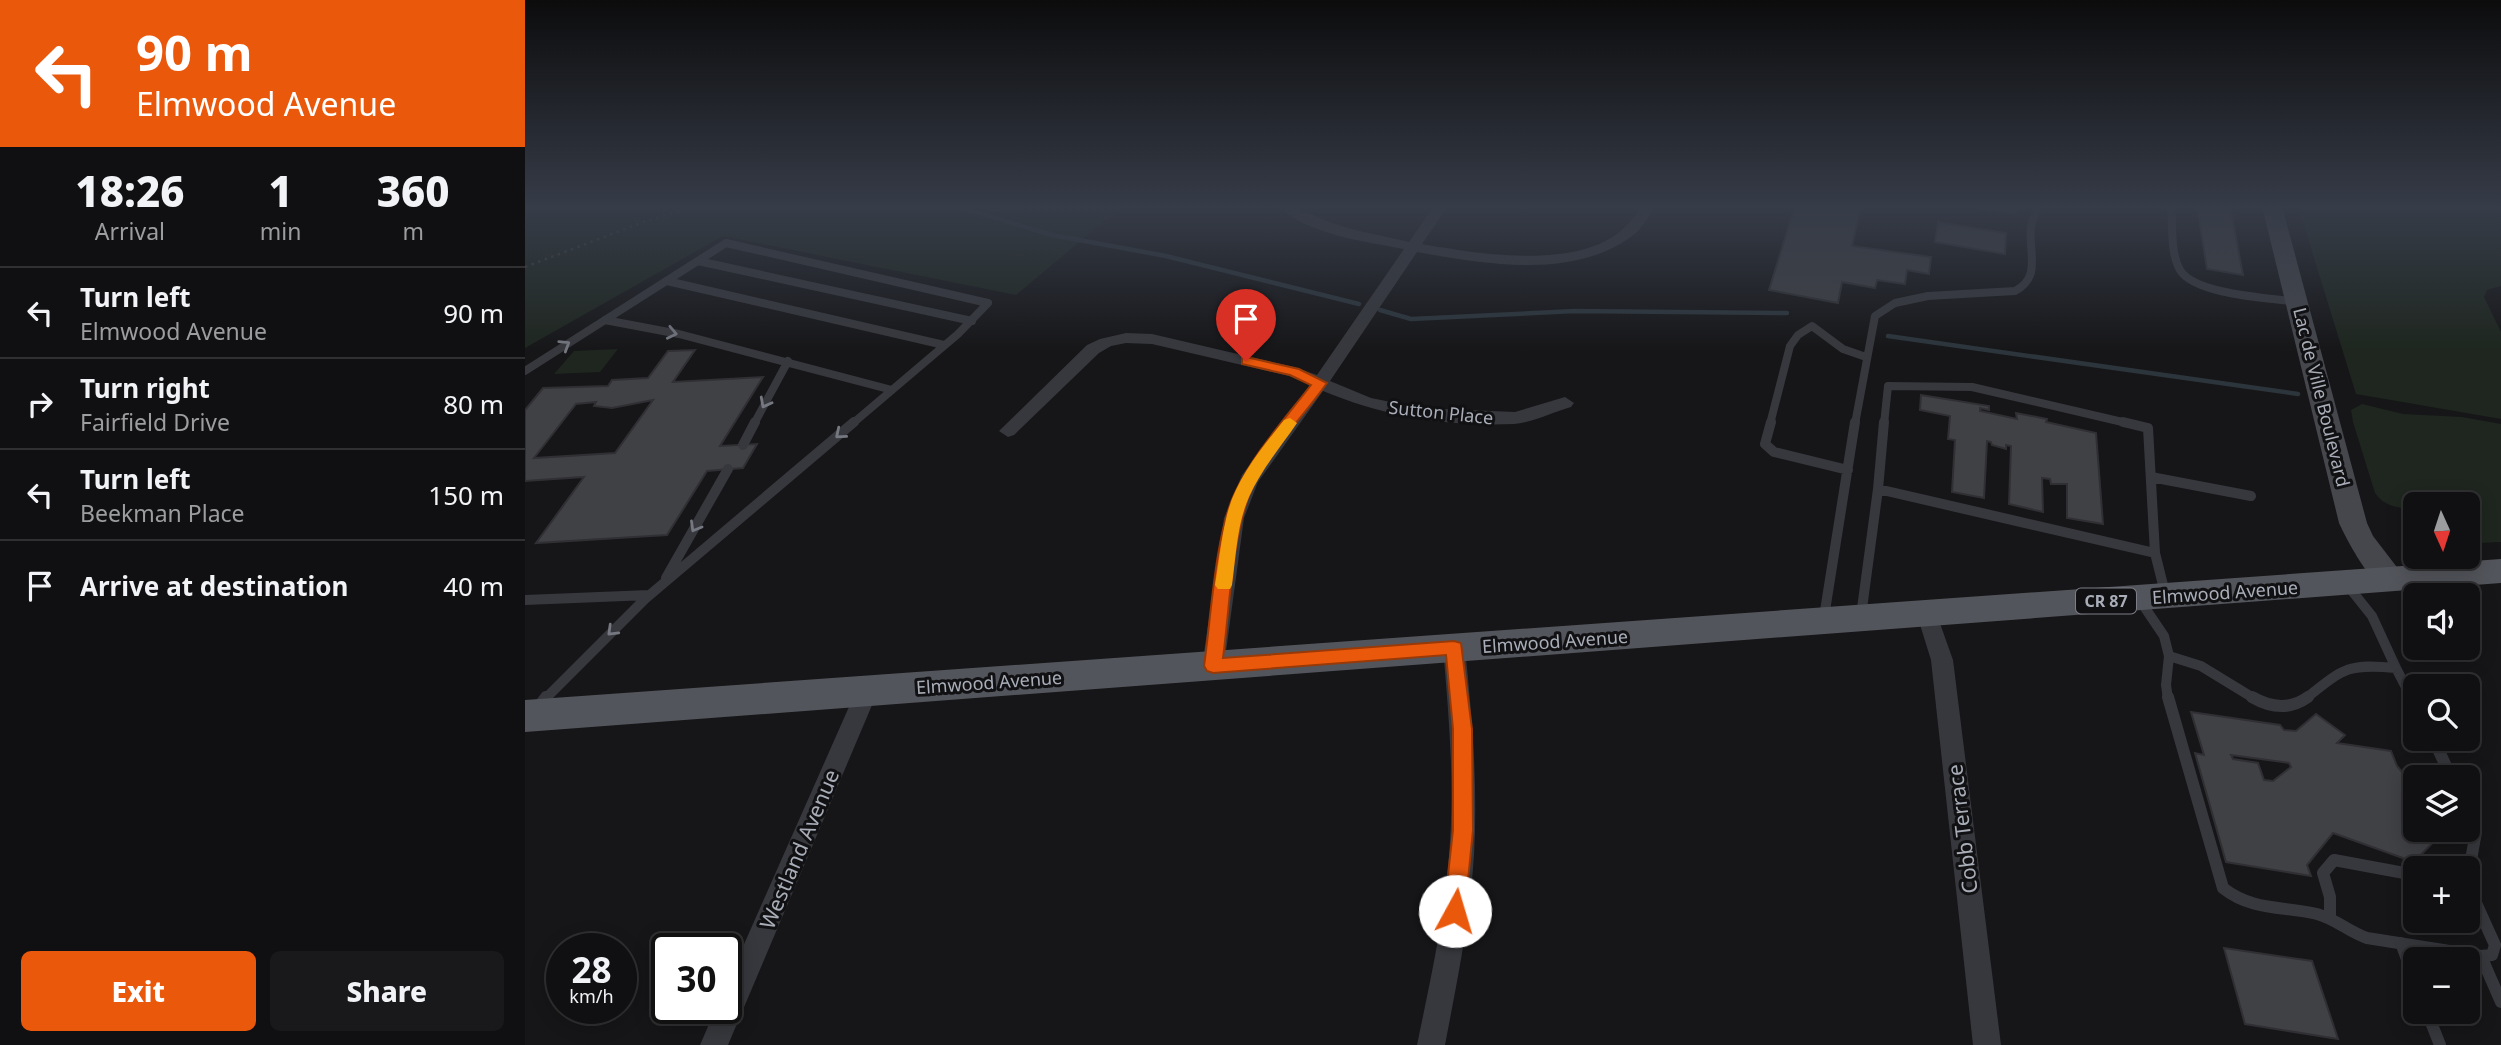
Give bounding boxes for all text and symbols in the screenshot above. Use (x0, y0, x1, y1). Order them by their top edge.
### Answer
text: 90 m (136, 19, 253, 85)
icon: left (21, 28, 112, 119)
text: Elmwood Avenue (136, 82, 396, 125)
text: 18:26 (75, 162, 184, 219)
text: 1 (268, 162, 293, 219)
text: 360 (377, 162, 450, 219)
text: Arrival (95, 215, 165, 247)
text: min (260, 215, 301, 247)
text: m (402, 215, 424, 247)
text: Turn left (80, 279, 191, 315)
pin (1216, 289, 1276, 361)
icon: left (21, 294, 59, 332)
text: 90 m (443, 295, 504, 331)
icon: arrive (1227, 300, 1265, 338)
street label: Lac de Ville Boulevard (2288, 305, 2356, 489)
text: Elmwood Avenue (80, 315, 267, 347)
one-way arrow (666, 324, 678, 339)
one-way arrow (557, 341, 570, 354)
text: Turn right (80, 370, 210, 406)
icon: right (21, 385, 59, 423)
text: 80 m (443, 386, 504, 422)
street label: Sutton Place (1387, 395, 1495, 429)
one-way arrow (760, 396, 774, 408)
text: Fairfield Drive (80, 406, 230, 438)
one-way arrow (835, 426, 848, 438)
text: Turn left (80, 461, 191, 497)
icon: left (21, 476, 59, 514)
text: 150 m (428, 477, 504, 513)
north arrow (2403, 492, 2480, 569)
map controls (2403, 492, 2480, 1024)
text: Beekman Place (80, 497, 245, 529)
one-way arrow (690, 520, 703, 532)
icon: arrive (21, 567, 59, 605)
text: Arrive at destination (80, 568, 349, 604)
text: 40 m (443, 568, 504, 604)
street label: Elmwood Avenue (2151, 575, 2299, 609)
button: sound (2403, 583, 2480, 660)
road number: CR 87 (2076, 588, 2136, 614)
one-way arrow (607, 622, 620, 635)
street label: Elmwood Avenue (1481, 624, 1629, 658)
street label: Elmwood Avenue (915, 665, 1063, 699)
button: search (2403, 674, 2480, 751)
street label: Cobb Terrace (1940, 763, 1984, 895)
street label: Westland Avenue (753, 765, 845, 933)
button: layers (2403, 765, 2480, 842)
button: + (2403, 856, 2480, 933)
position arrow (1418, 874, 1492, 948)
speed limit sign: 30 (651, 933, 742, 1024)
text: 28 (571, 946, 612, 993)
button: − (2403, 947, 2480, 1024)
button: Exit (21, 951, 256, 1031)
button: Share (270, 951, 504, 1031)
text: km/h (569, 984, 614, 1008)

